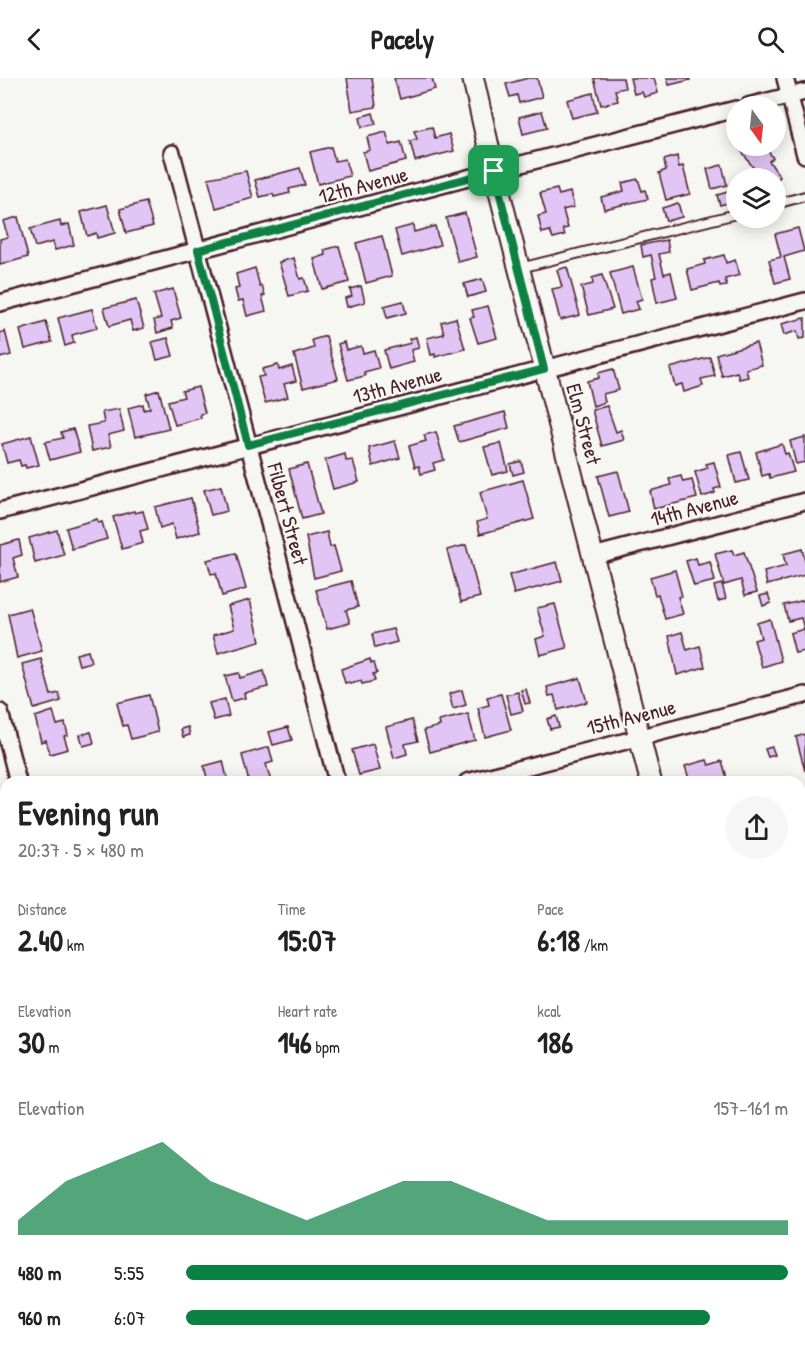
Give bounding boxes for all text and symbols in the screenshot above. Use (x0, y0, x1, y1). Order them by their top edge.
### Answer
text: Pacely (371, 21, 434, 57)
icon: back (18, 23, 51, 56)
icon: search (754, 23, 787, 56)
north arrow (726, 96, 786, 156)
map controls (726, 96, 786, 228)
pin (468, 145, 519, 196)
icon: arrive (477, 154, 510, 187)
street label: 12th Avenue (315, 159, 411, 211)
button: layers (726, 168, 786, 228)
street label: 13th Avenue (349, 359, 445, 411)
street label: Elm Street (559, 380, 609, 469)
street label: Filbert Street (260, 459, 316, 569)
street label: 14th Avenue (647, 482, 741, 534)
street label: 15th Avenue (584, 692, 678, 742)
text: Evening run (18, 791, 159, 835)
button: share (725, 796, 788, 859)
text: 20:37 · 5 × 480 m (18, 836, 144, 863)
text: Distance (18, 898, 67, 920)
text: Time (278, 898, 306, 920)
text: Pace (537, 898, 564, 920)
text: 2.40 (18, 920, 63, 960)
text: 15:07 (278, 920, 337, 960)
text: 6:18 (537, 920, 580, 960)
text: km (63, 934, 84, 956)
text: /km (580, 934, 608, 956)
text: Elevation (18, 1000, 71, 1022)
text: Heart rate (278, 1000, 337, 1022)
text: kcal (537, 1000, 561, 1022)
text: 30 (18, 1022, 45, 1062)
text: 146 (278, 1022, 312, 1062)
text: 186 (537, 1022, 573, 1062)
text: m (45, 1036, 59, 1058)
text: bpm (312, 1036, 340, 1058)
text: Elevation (18, 1094, 84, 1121)
text: 157–161 m (713, 1094, 788, 1121)
text: 480 m (18, 1259, 61, 1286)
text: 5:55 (114, 1259, 144, 1286)
text: 960 m (18, 1304, 60, 1331)
text: 6:07 (114, 1304, 145, 1331)

